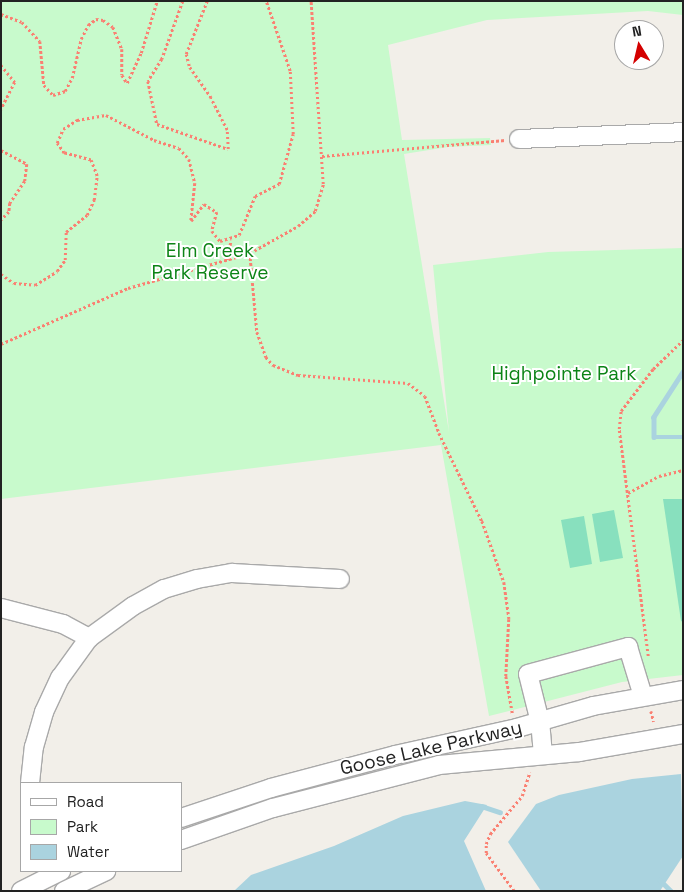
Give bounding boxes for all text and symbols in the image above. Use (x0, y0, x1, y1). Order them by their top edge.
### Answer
north arrow (614, 20, 664, 70)
text: N (631, 22, 643, 41)
park label: Elm Creek Park Reserve (151, 240, 269, 284)
park label: Highpointe Park (491, 363, 637, 385)
street label: Goose Lake Parkway (338, 716, 524, 780)
legend (20, 782, 182, 872)
text: Road (67, 792, 104, 811)
text: Park (67, 817, 98, 836)
text: Water (67, 842, 109, 861)

